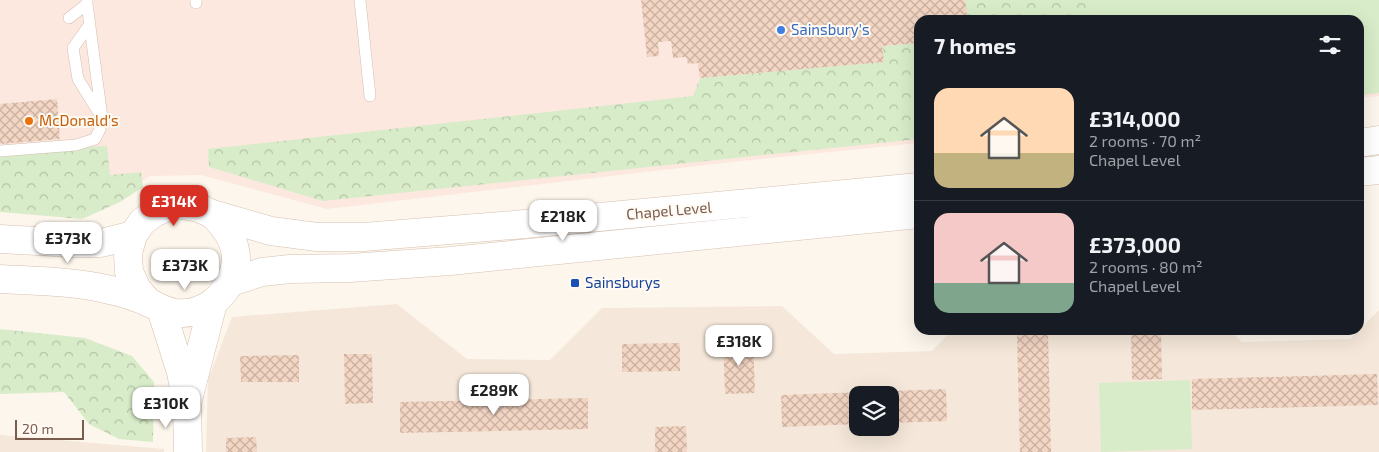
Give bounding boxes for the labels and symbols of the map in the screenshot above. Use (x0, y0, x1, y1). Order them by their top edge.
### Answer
place label: Sainsbury's (791, 20, 870, 38)
marker: Sainsbury's (775, 24, 787, 36)
place label: McDonald's (39, 111, 119, 129)
marker: McDonald's (23, 115, 35, 127)
pin: £314K (139, 184, 209, 227)
street label: Chapel Level (625, 197, 713, 223)
pin: £218K (528, 200, 598, 242)
pin: £373K (33, 222, 103, 264)
pin: £373K (150, 248, 220, 291)
place label: Sainsburys (585, 273, 660, 291)
marker: Sainsburys (569, 277, 581, 289)
pin: £318K (704, 324, 774, 367)
pin: £289K (459, 374, 529, 416)
pin: £310K (131, 386, 201, 429)
scale bar (15, 417, 84, 440)

